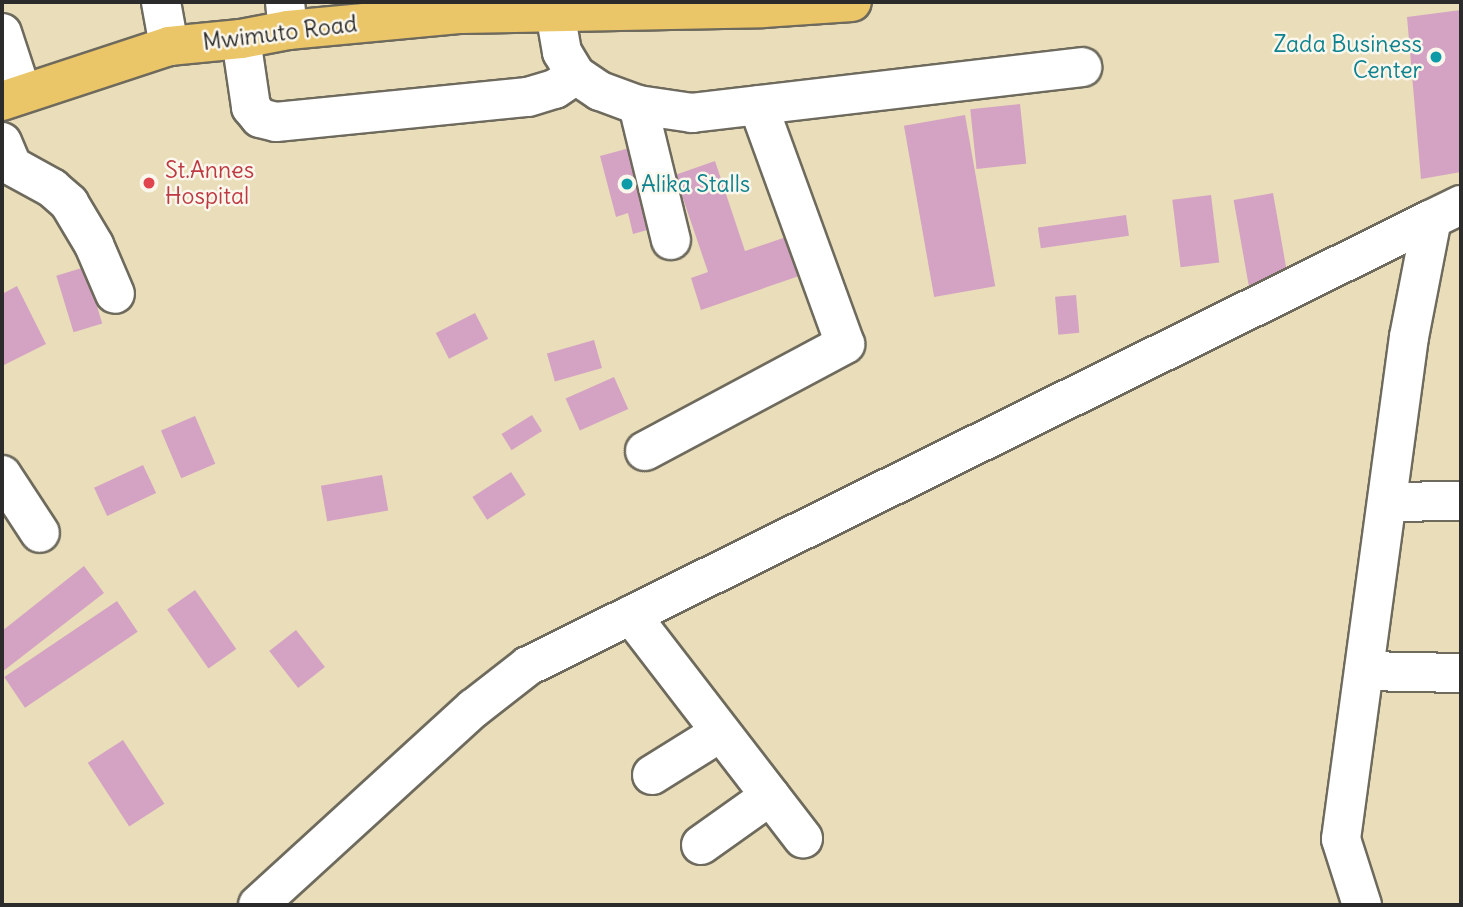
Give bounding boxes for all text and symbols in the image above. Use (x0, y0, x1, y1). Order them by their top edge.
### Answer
street label: Mwimuto Road (201, 10, 359, 56)
place label: Zada Business Center (1273, 30, 1422, 84)
marker: Zada Business Center (1428, 49, 1444, 65)
place label: St.Annes Hospital (165, 156, 254, 210)
place label: Alika Stalls (641, 170, 750, 198)
marker: St.Annes Hospital (139, 173, 159, 193)
marker: Alika Stalls (619, 176, 635, 192)

